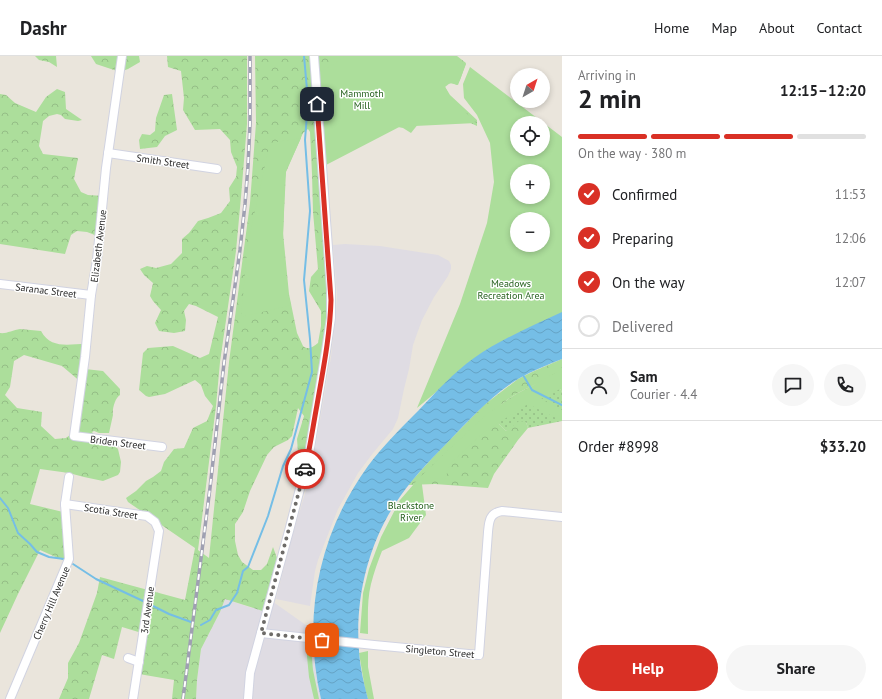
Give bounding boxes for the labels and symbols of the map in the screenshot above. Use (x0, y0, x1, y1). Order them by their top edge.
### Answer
north arrow (510, 68, 550, 108)
pin (300, 87, 334, 121)
park label: Mammoth Mill (340, 87, 384, 112)
street label: Smith Street (136, 151, 191, 172)
street label: Elizabeth Avenue (88, 209, 109, 283)
park label: Meadows Recreation Area (478, 277, 545, 302)
street label: Saranac Street (15, 280, 78, 301)
street label: Briden Street (89, 433, 147, 452)
courier (285, 449, 325, 489)
park label: Blackstone River (388, 499, 434, 524)
street label: Scotia Street (83, 501, 139, 522)
street label: Cherry Hill Avenue (30, 564, 73, 642)
street label: 3rd Avenue (138, 585, 157, 635)
pin (305, 623, 339, 657)
street label: Singleton Street (405, 642, 476, 661)

